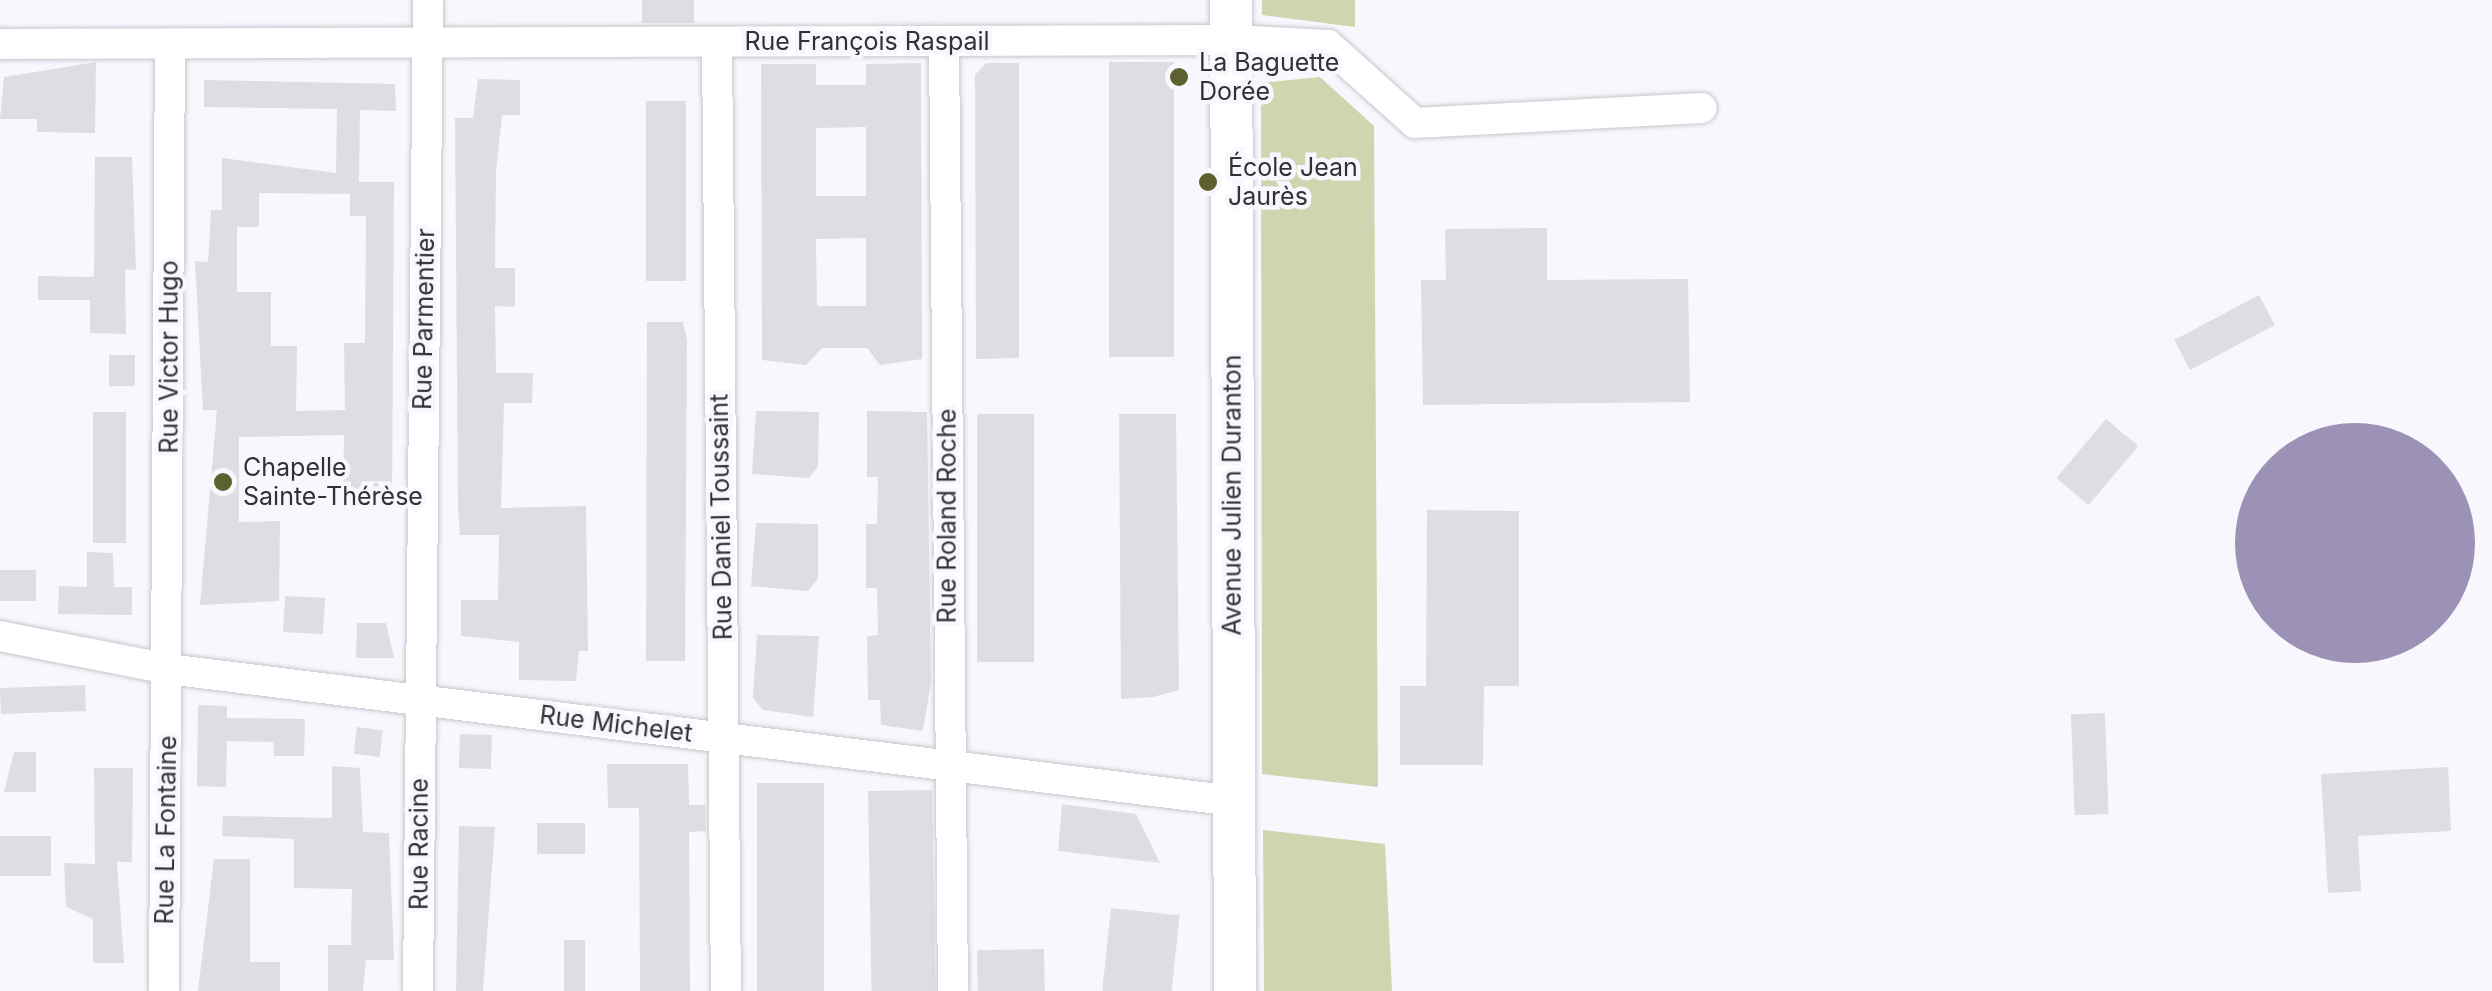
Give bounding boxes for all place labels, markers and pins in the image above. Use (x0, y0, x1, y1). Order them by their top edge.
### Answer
place label: La Baguette Dorée (1199, 48, 1339, 107)
marker: La Baguette Dorée (1168, 66, 1190, 88)
place label: École Jean Jaurès (1228, 153, 1358, 212)
marker: École Jean Jaurès (1197, 171, 1219, 193)
place label: Chapelle Sainte-Thérèse (243, 453, 423, 512)
marker: Chapelle Sainte-Thérèse (212, 471, 234, 493)

